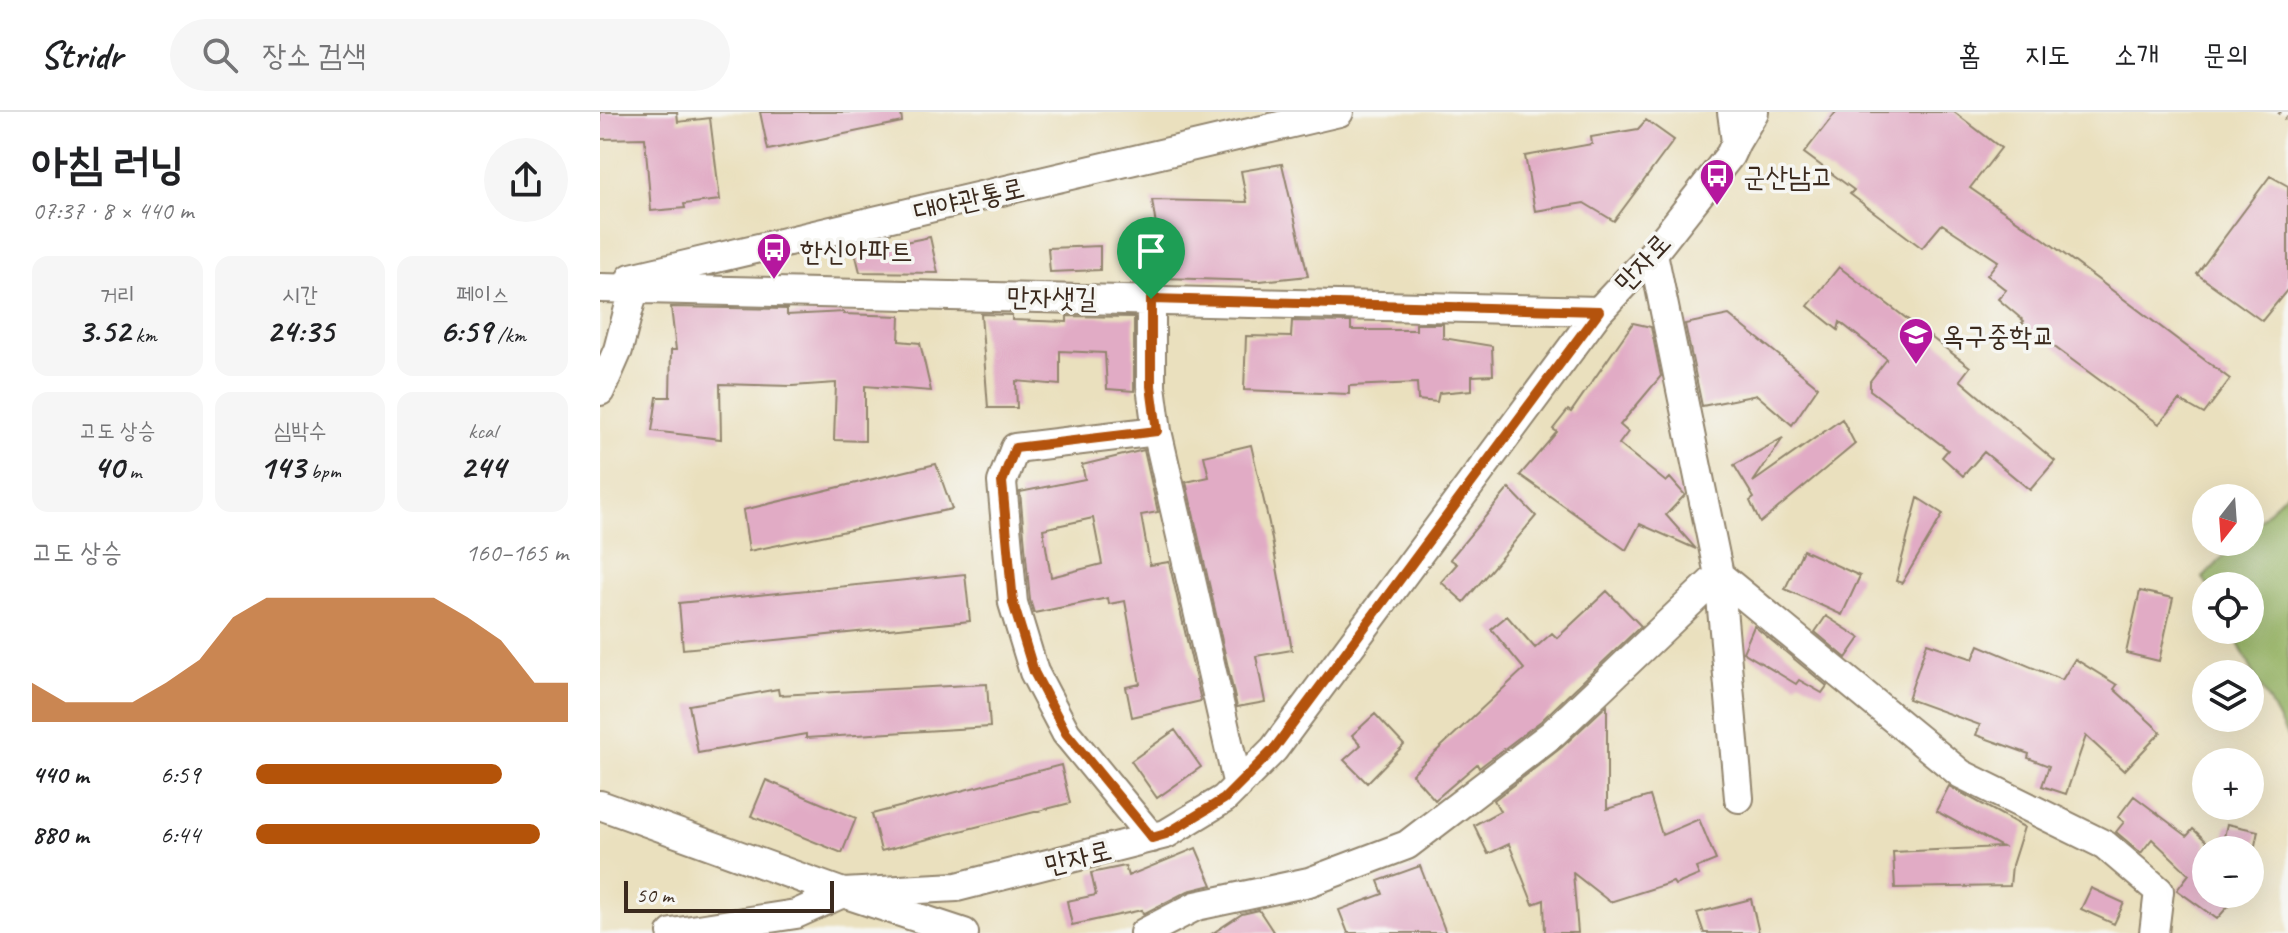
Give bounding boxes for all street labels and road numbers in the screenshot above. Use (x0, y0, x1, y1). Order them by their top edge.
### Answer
street label: 대야관통로 (910, 169, 1028, 229)
street label: 만자로 (1606, 225, 1678, 299)
street label: 만자샛길 (1007, 279, 1097, 315)
street label: 만자로 (1041, 832, 1115, 882)

